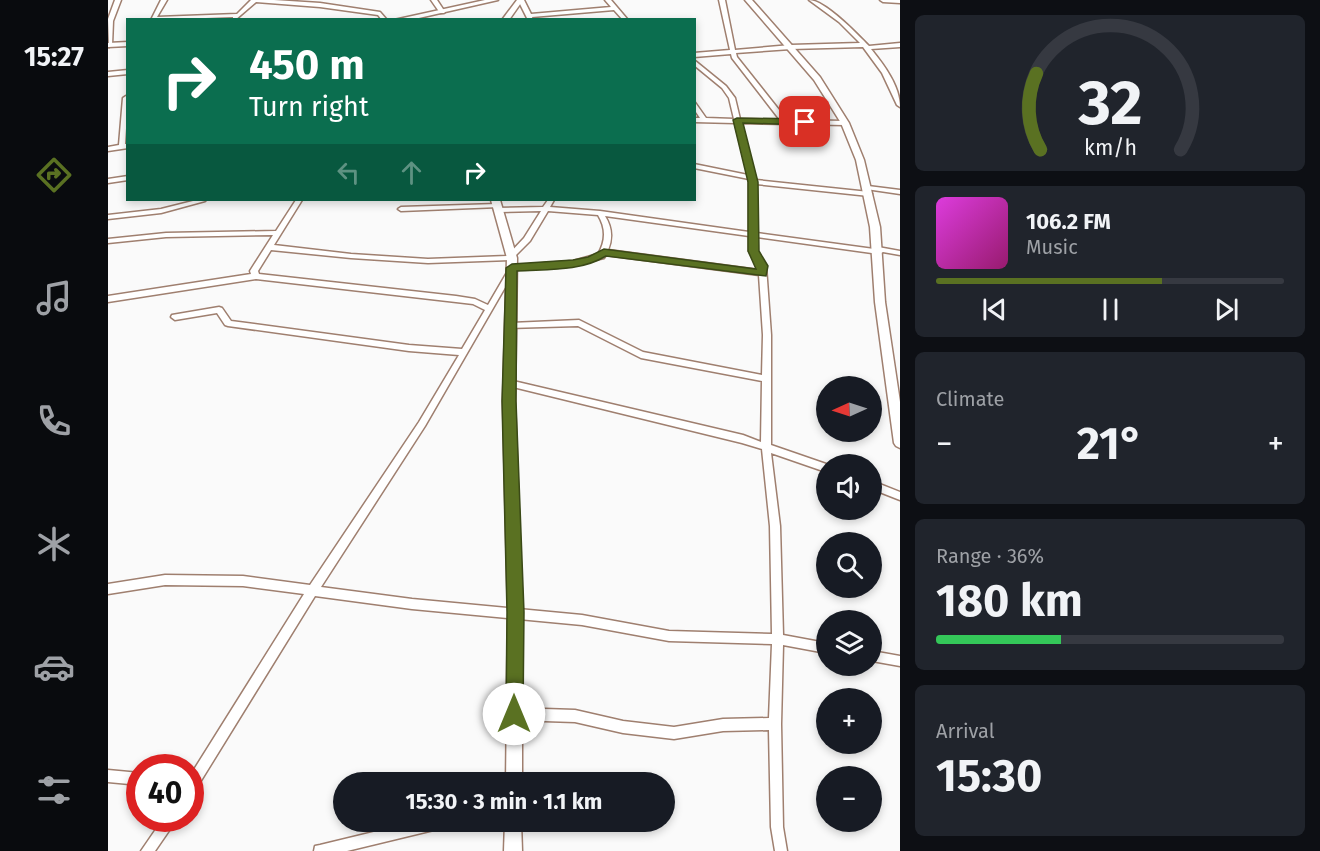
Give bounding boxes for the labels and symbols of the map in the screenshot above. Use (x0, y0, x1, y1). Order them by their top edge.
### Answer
pin (779, 96, 830, 147)
north arrow (816, 376, 882, 442)
position arrow (482, 682, 546, 746)
speed limit sign: 40 (126, 754, 204, 832)

